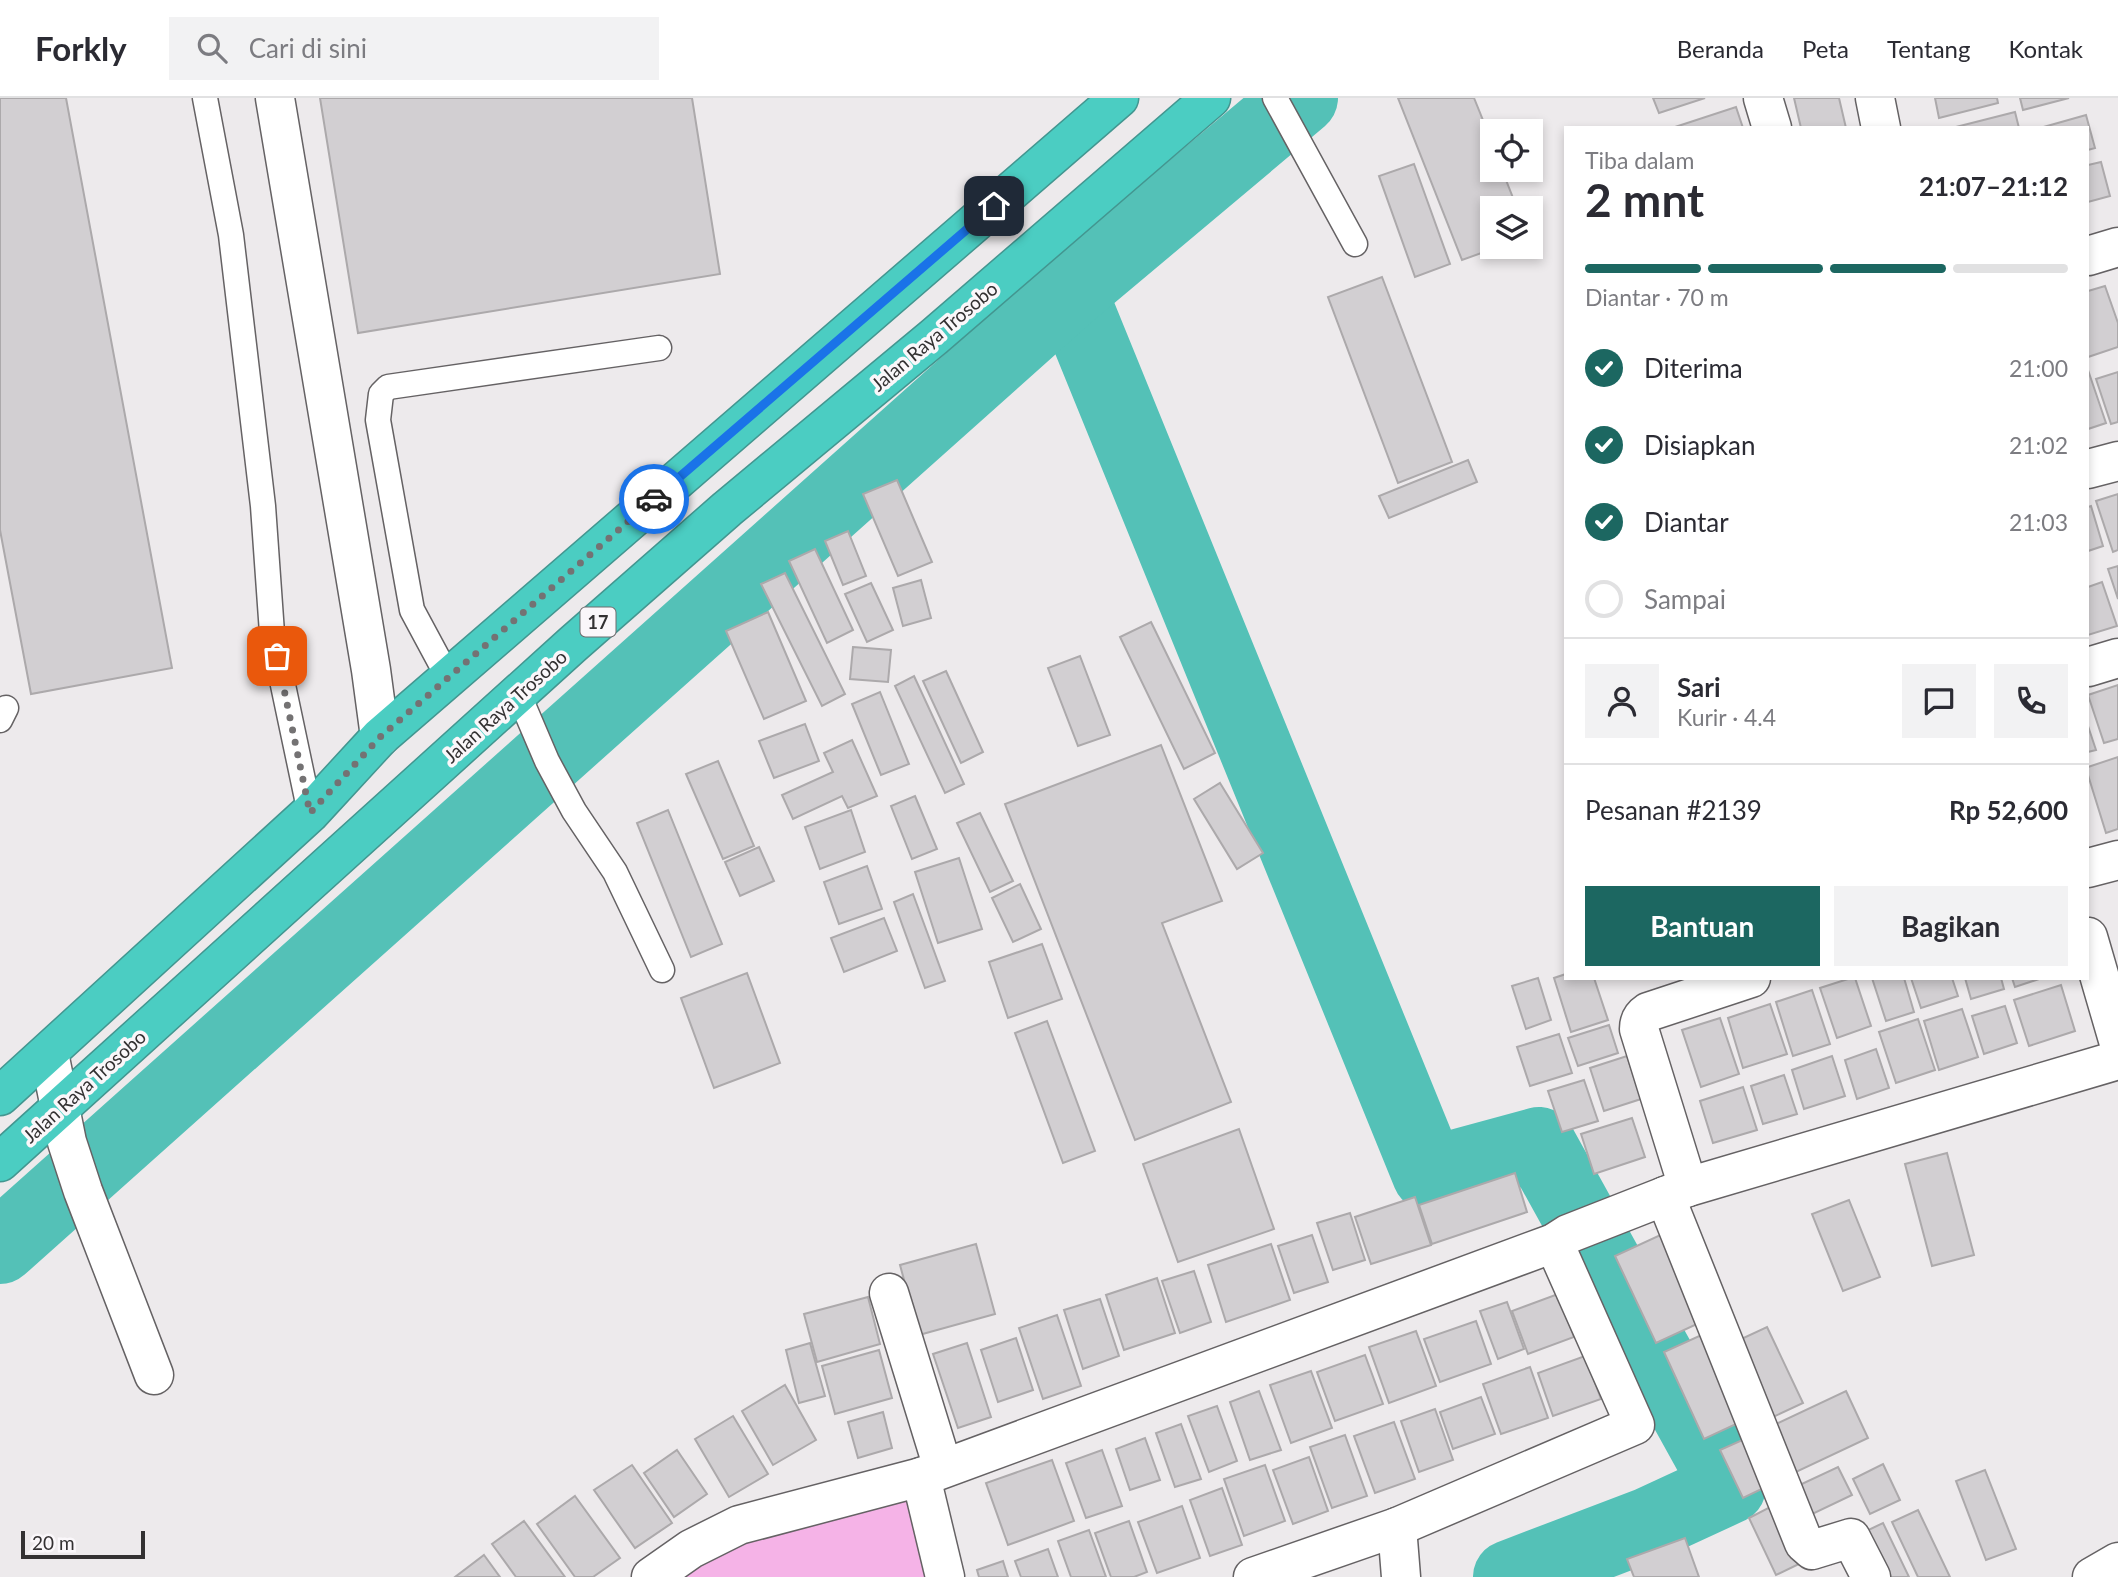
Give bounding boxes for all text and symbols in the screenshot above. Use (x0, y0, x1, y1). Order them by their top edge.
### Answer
search box (169, 17, 659, 80)
text: Forkly (35, 28, 127, 68)
icon: search (193, 29, 231, 67)
text: Cari di sini (249, 32, 367, 64)
text: Beranda (1677, 34, 1764, 63)
text: Peta (1802, 34, 1849, 63)
text: Tentang (1887, 34, 1970, 63)
text: Kontak (2008, 34, 2083, 63)
map controls (1480, 119, 1543, 259)
button: locate (1480, 119, 1543, 182)
text: Tiba dalam (1585, 146, 1694, 174)
text: 21:07–21:12 (1919, 170, 2068, 202)
text: 2 mnt (1585, 172, 1704, 227)
pin (964, 176, 1024, 236)
icon: home (975, 187, 1013, 225)
button: layers (1480, 196, 1543, 259)
street label: Jalan Raya Trosobo (866, 277, 1002, 395)
text: Diantar · 70 m (1585, 283, 1729, 311)
icon: check (1585, 349, 1623, 387)
text: Diterima (1644, 352, 1743, 384)
text: 21:00 (2009, 354, 2068, 382)
icon: check (1585, 426, 1623, 464)
text: Disiapkan (1644, 429, 1755, 461)
text: 21:02 (2009, 431, 2068, 459)
courier (619, 464, 689, 534)
icon: car (635, 480, 673, 518)
icon: check (1585, 503, 1623, 541)
text: Diantar (1644, 506, 1729, 538)
text: 21:03 (2009, 508, 2068, 536)
text: Sampai (1644, 583, 1726, 615)
road number: 17 (580, 608, 616, 636)
pin (247, 626, 307, 686)
icon: bag (258, 637, 296, 675)
street label: Jalan Raya Trosobo (439, 645, 571, 767)
button: person (1585, 664, 1659, 738)
button: chat (1902, 664, 1976, 738)
button: phone (1994, 664, 2068, 738)
text: Sari (1677, 671, 1721, 703)
text: Kurir · 4.4 (1677, 703, 1776, 731)
text: Pesanan #2139 (1585, 794, 1762, 826)
text: Rp 52,600 (1949, 794, 2068, 826)
button: Bantuan (1585, 886, 1820, 966)
button: Bagikan (1834, 886, 2068, 966)
street label: Jalan Raya Trosobo (18, 1025, 150, 1147)
scale bar (21, 1528, 145, 1560)
text: 20 m (32, 1531, 75, 1554)

